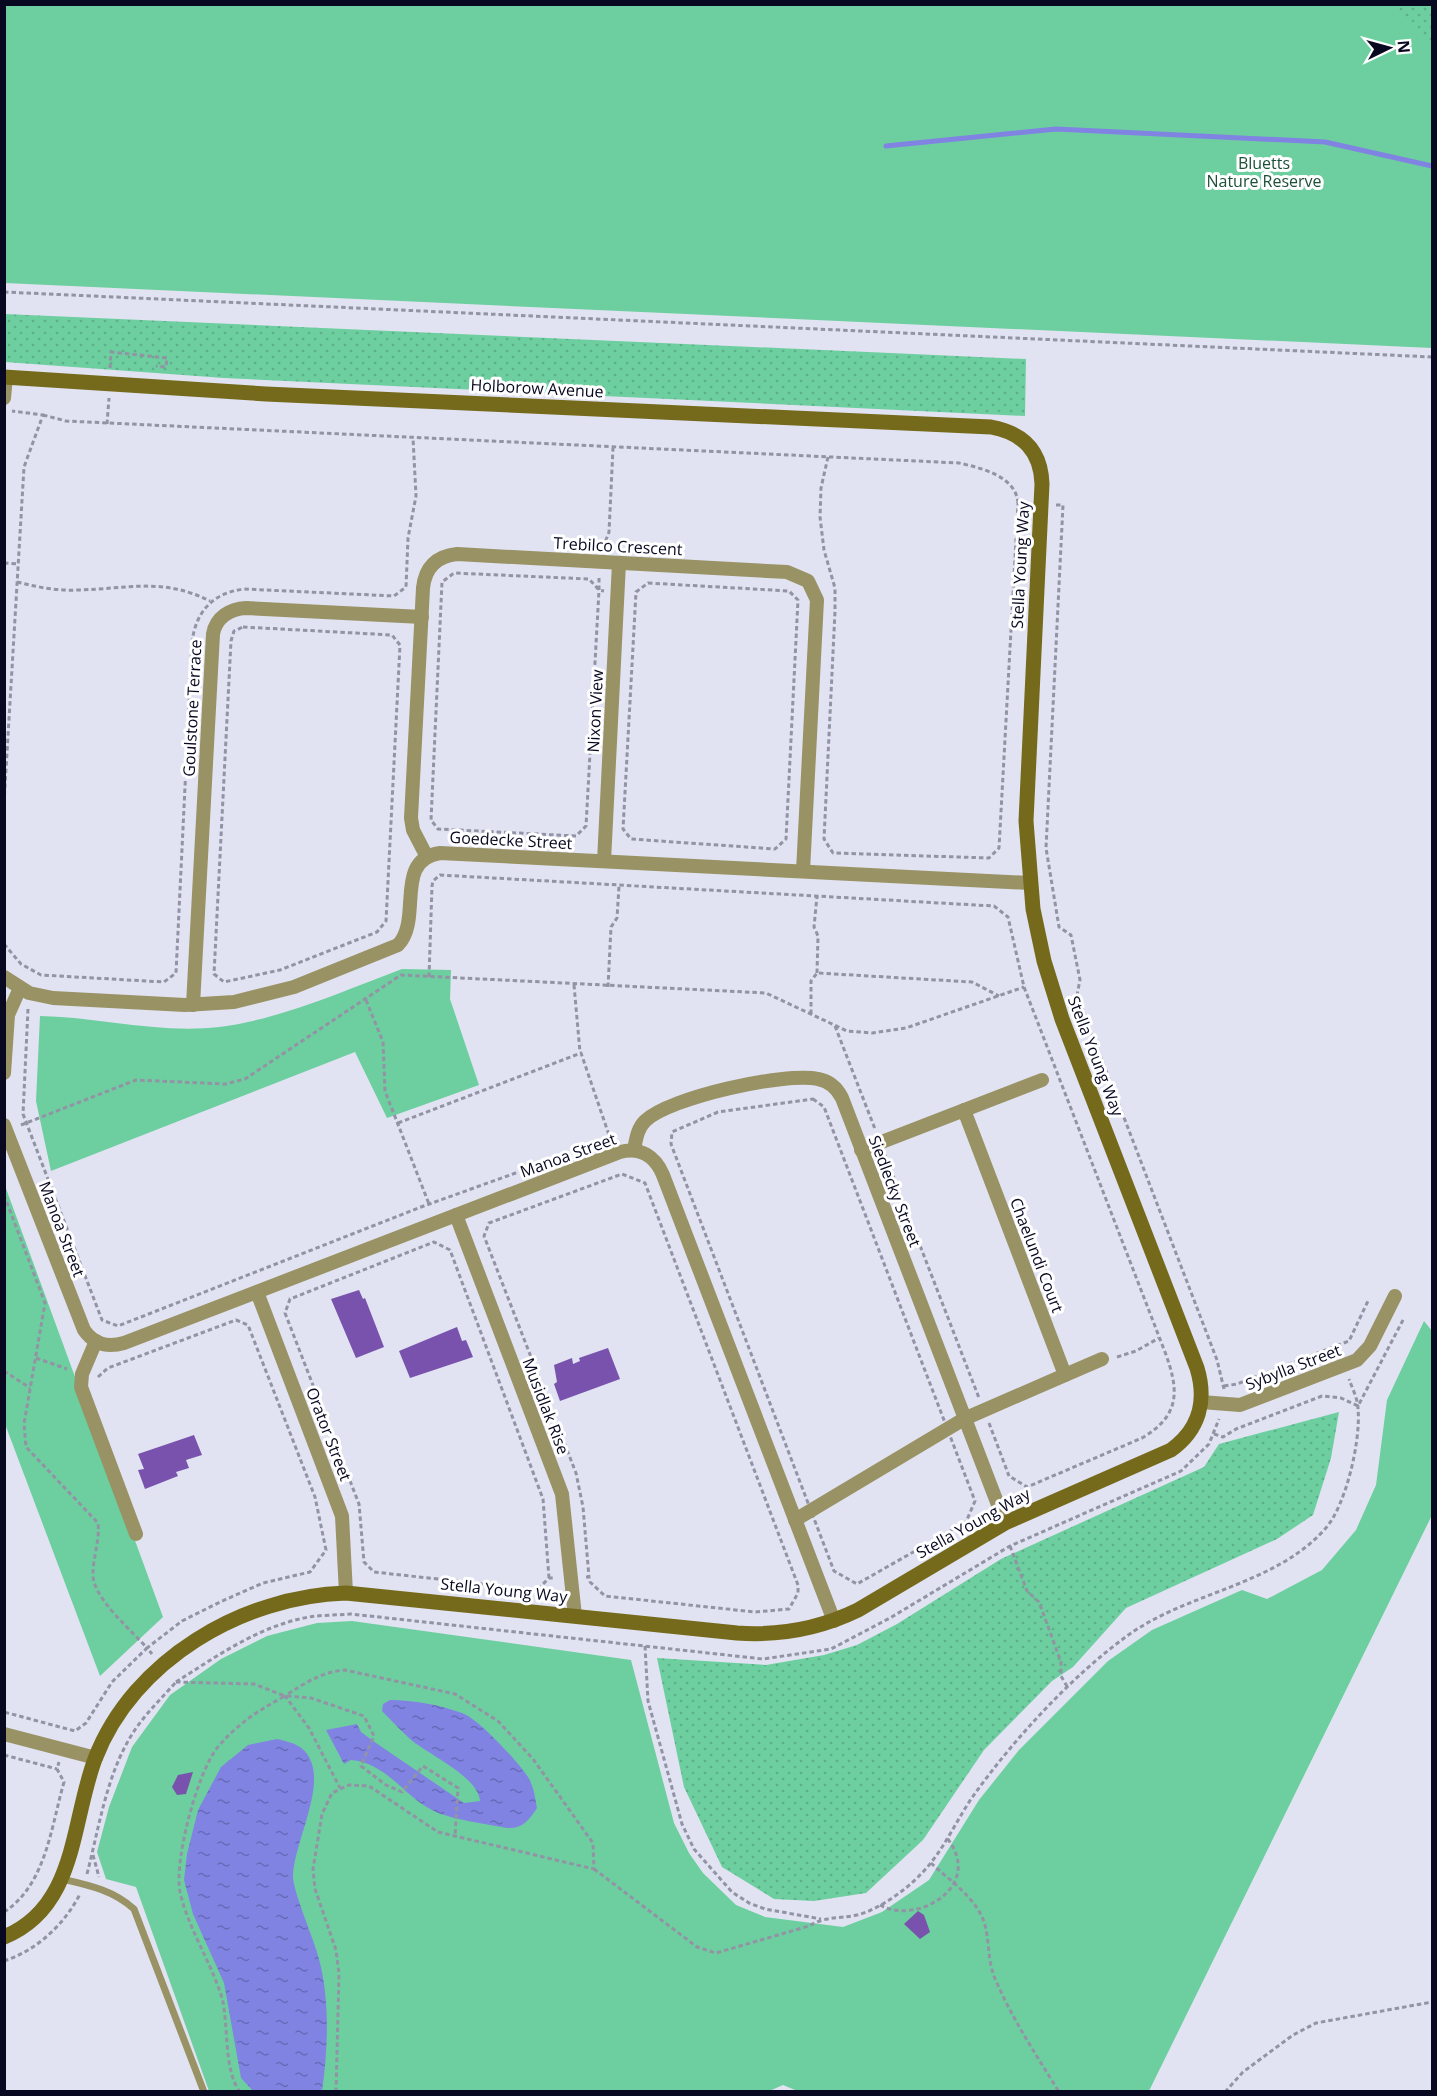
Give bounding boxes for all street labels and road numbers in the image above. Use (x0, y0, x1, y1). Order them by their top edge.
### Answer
street label: Holborow Avenue (470, 374, 604, 402)
street label: Stella Young Way (1006, 500, 1034, 629)
street label: Trebilco Crescent (553, 532, 683, 560)
street label: Goulstone Terrace (177, 639, 207, 777)
street label: Nixon View (582, 668, 608, 753)
street label: Goedecke Street (449, 826, 573, 854)
street label: Stella Young Way (1063, 993, 1129, 1120)
street label: Manoa Street (517, 1127, 619, 1183)
street label: Siedlecky Street (864, 1132, 926, 1250)
street label: Manoa Street (34, 1178, 90, 1280)
street label: Chaelundi Court (1005, 1194, 1069, 1316)
street label: Sybylla Street (1242, 1339, 1344, 1395)
street label: Musidlak Rise (518, 1355, 574, 1457)
street label: Orator Street (301, 1384, 357, 1484)
street label: Stella Young Way (912, 1482, 1035, 1563)
street label: Stella Young Way (440, 1572, 569, 1608)

